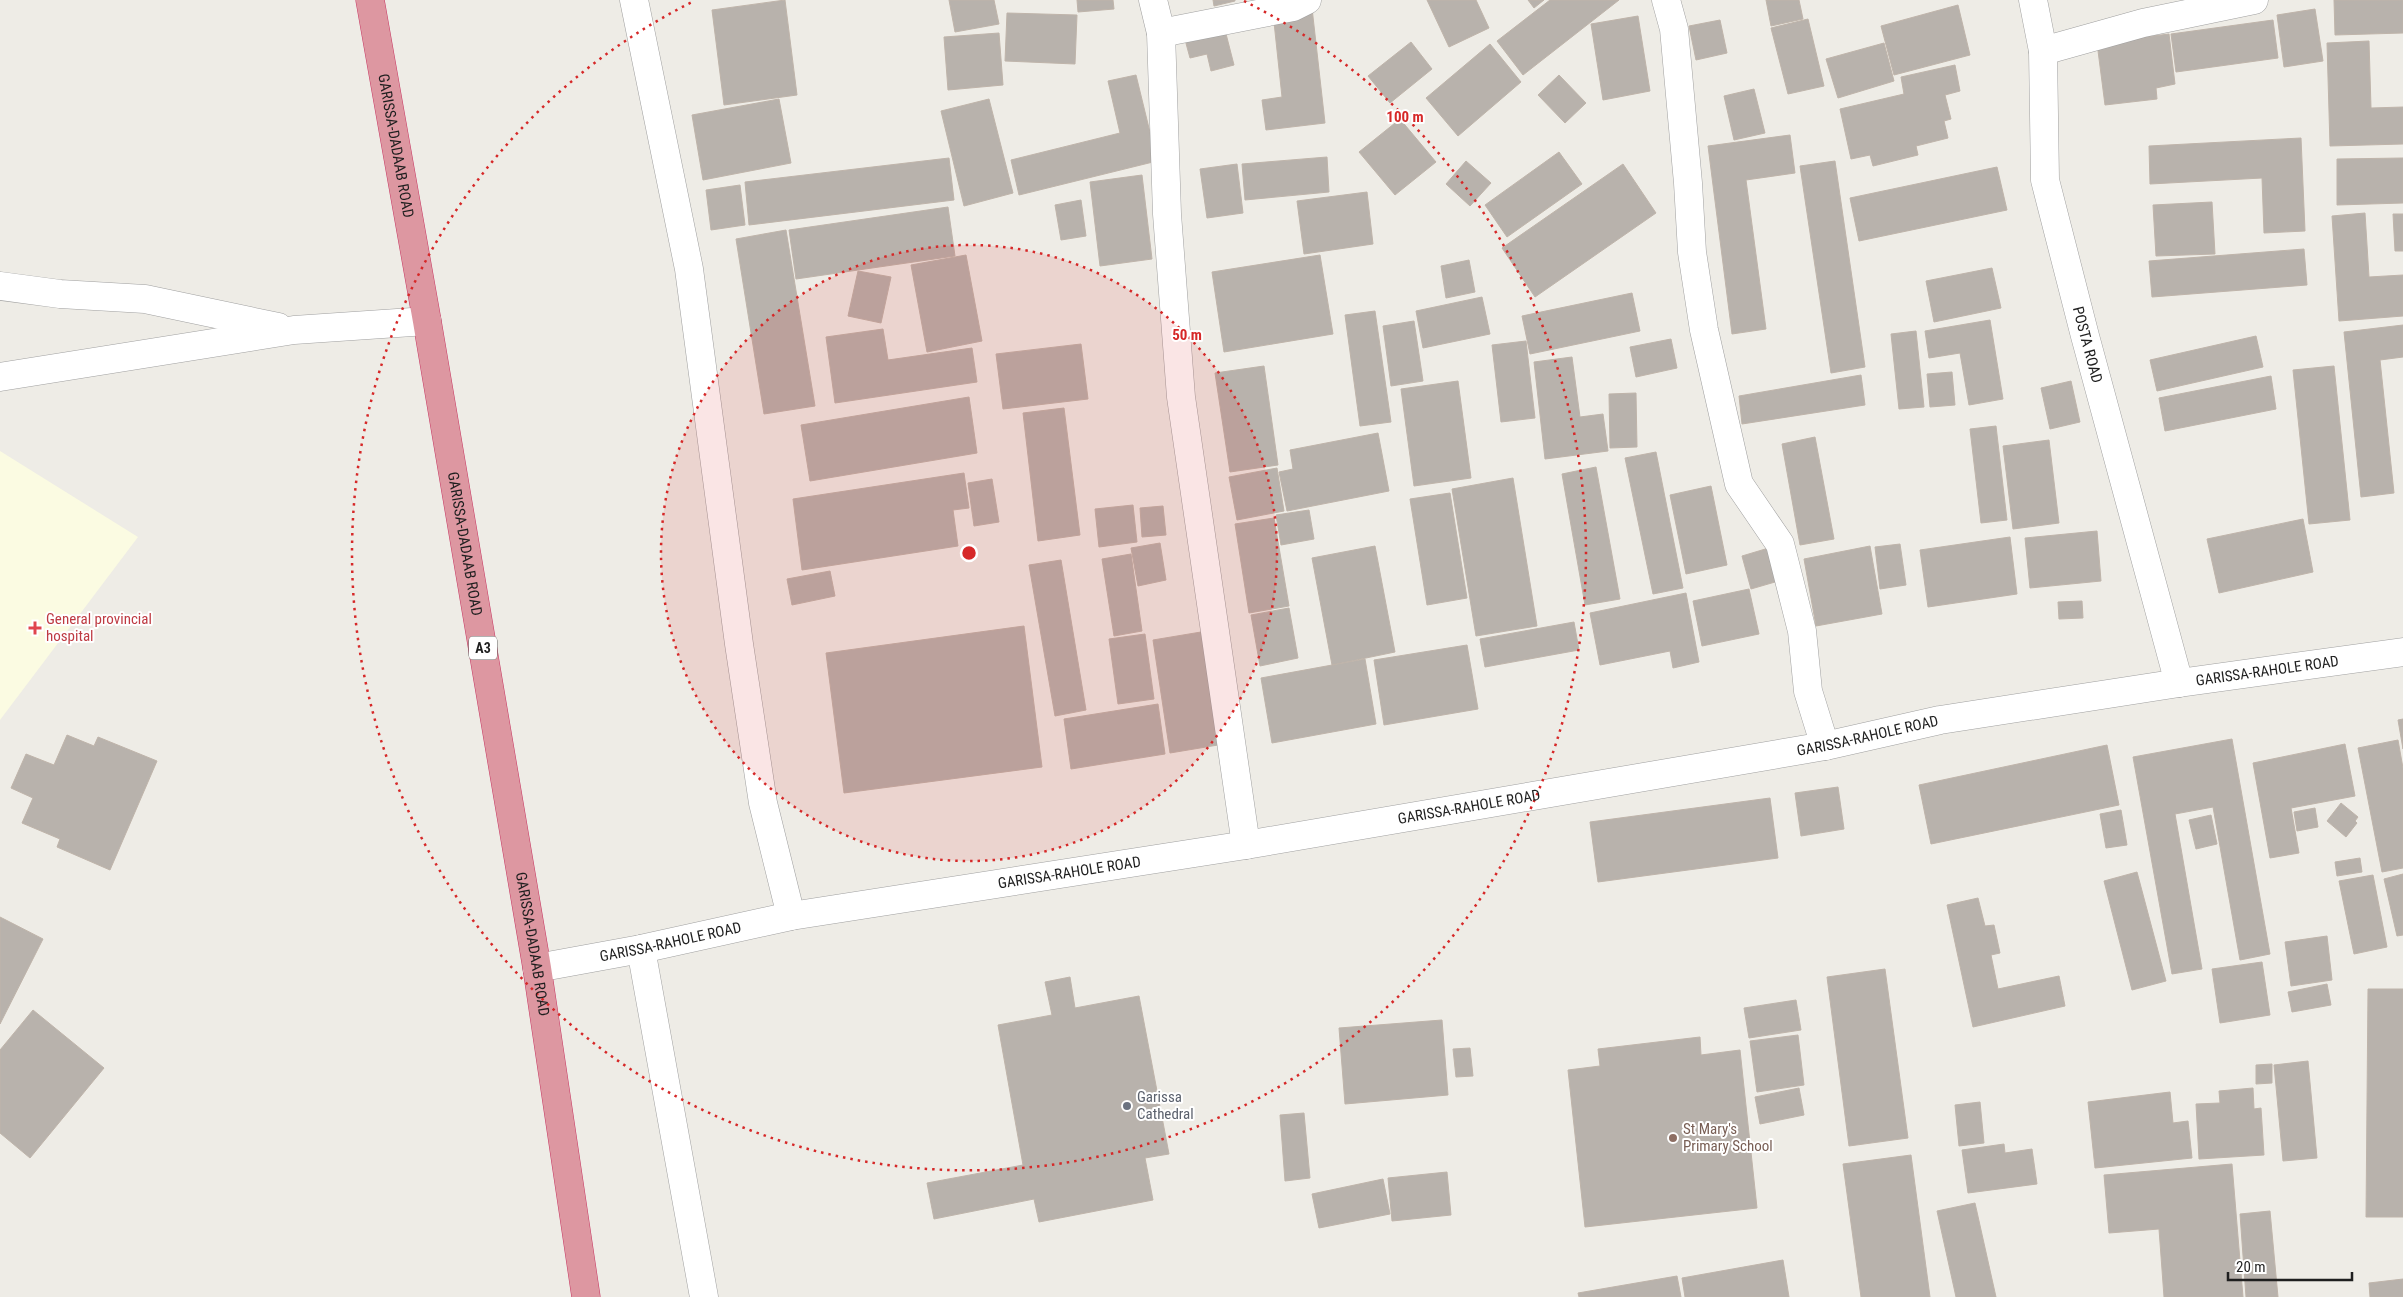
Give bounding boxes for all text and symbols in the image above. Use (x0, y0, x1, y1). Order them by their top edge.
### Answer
street label: GARISSA-DADAAB ROAD (374, 72, 417, 219)
text: 100 m (1386, 108, 1424, 126)
street label: POSTA ROAD (2069, 304, 2106, 385)
text: 50 m (1172, 326, 1202, 344)
street label: GARISSA-DADAAB ROAD (444, 470, 486, 617)
centre of rings (960, 544, 978, 562)
place label: General provincial hospital (46, 610, 152, 645)
marker: General provincial hospital (28, 621, 42, 635)
road number: A3 (469, 636, 497, 660)
street label: GARISSA-RAHOLE ROAD (2194, 652, 2340, 690)
street label: GARISSA-RAHOLE ROAD (1796, 712, 1940, 760)
street label: GARISSA-RAHOLE ROAD (1396, 786, 1542, 828)
street label: GARISSA-RAHOLE ROAD (997, 853, 1142, 893)
street label: GARISSA-DADAAB ROAD (512, 871, 553, 1017)
street label: GARISSA-RAHOLE ROAD (598, 918, 743, 965)
place label: Garissa Cathedral (1137, 1088, 1194, 1123)
marker: Garissa Cathedral (1121, 1100, 1133, 1112)
place label: St Mary's Primary School (1683, 1120, 1773, 1155)
marker: St Mary's Primary School (1667, 1132, 1679, 1144)
scale bar (2228, 1250, 2352, 1282)
text: 20 m (2236, 1258, 2266, 1276)

